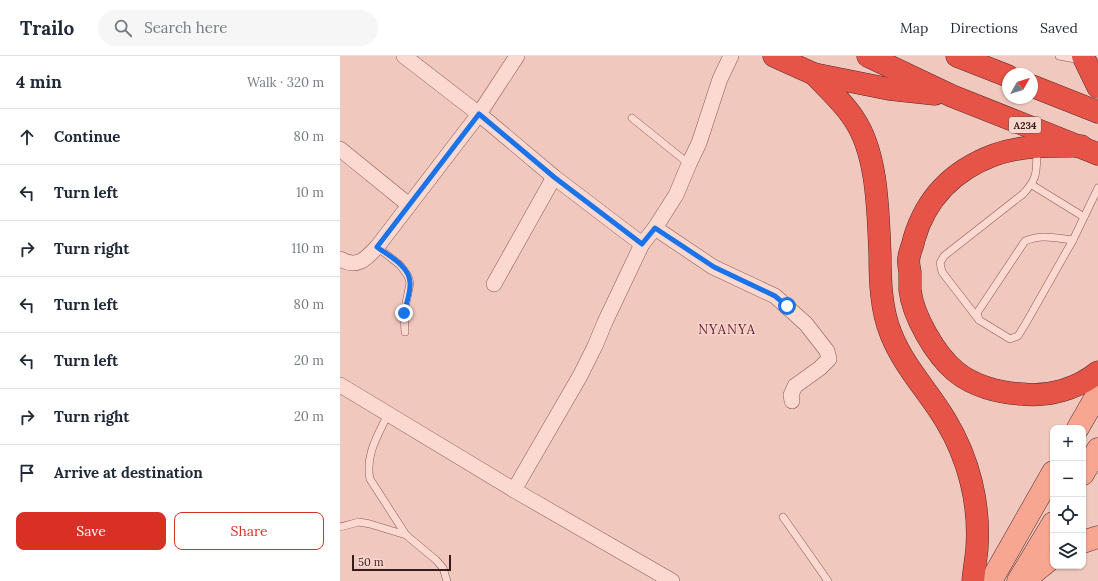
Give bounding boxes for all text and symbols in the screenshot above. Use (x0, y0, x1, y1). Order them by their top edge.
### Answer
search box (98, 10, 378, 46)
text: Trailo (20, 16, 74, 40)
icon: search (112, 17, 134, 39)
text: Search here (144, 18, 227, 37)
text: Map (900, 19, 928, 37)
text: Directions (950, 19, 1018, 37)
text: Saved (1040, 19, 1078, 37)
north arrow (1002, 68, 1038, 104)
text: 4 min (16, 71, 62, 93)
text: Walk · 320 m (247, 74, 324, 91)
road number: A234 (1009, 117, 1041, 133)
icon: ahead (16, 126, 38, 148)
text: Continue (54, 127, 120, 146)
text: 80 m (294, 128, 324, 145)
icon: left (16, 182, 38, 204)
text: Turn left (54, 183, 118, 202)
text: 10 m (296, 184, 324, 201)
icon: right (16, 238, 38, 260)
text: Turn right (54, 239, 130, 258)
text: 110 m (291, 240, 324, 257)
icon: left (16, 294, 38, 316)
text: Turn left (54, 295, 118, 314)
text: 80 m (294, 296, 324, 313)
route start (778, 297, 796, 315)
route end (395, 304, 413, 322)
district label: NYANYA (698, 321, 756, 338)
icon: left (16, 350, 38, 372)
text: Turn left (54, 351, 118, 370)
text: 20 m (294, 352, 324, 369)
icon: right (16, 406, 38, 428)
text: Turn right (54, 407, 130, 426)
text: 20 m (294, 408, 324, 425)
map controls (1050, 425, 1086, 569)
button: + (1050, 425, 1086, 461)
button: − (1050, 461, 1086, 497)
icon: arrive (16, 462, 38, 484)
text: Arrive at destination (54, 463, 203, 482)
button: locate (1050, 497, 1086, 533)
button: Save (16, 512, 166, 550)
button: Share (174, 512, 324, 550)
button: layers (1050, 533, 1086, 569)
scale bar (352, 553, 451, 572)
text: 50 m (358, 555, 384, 569)

